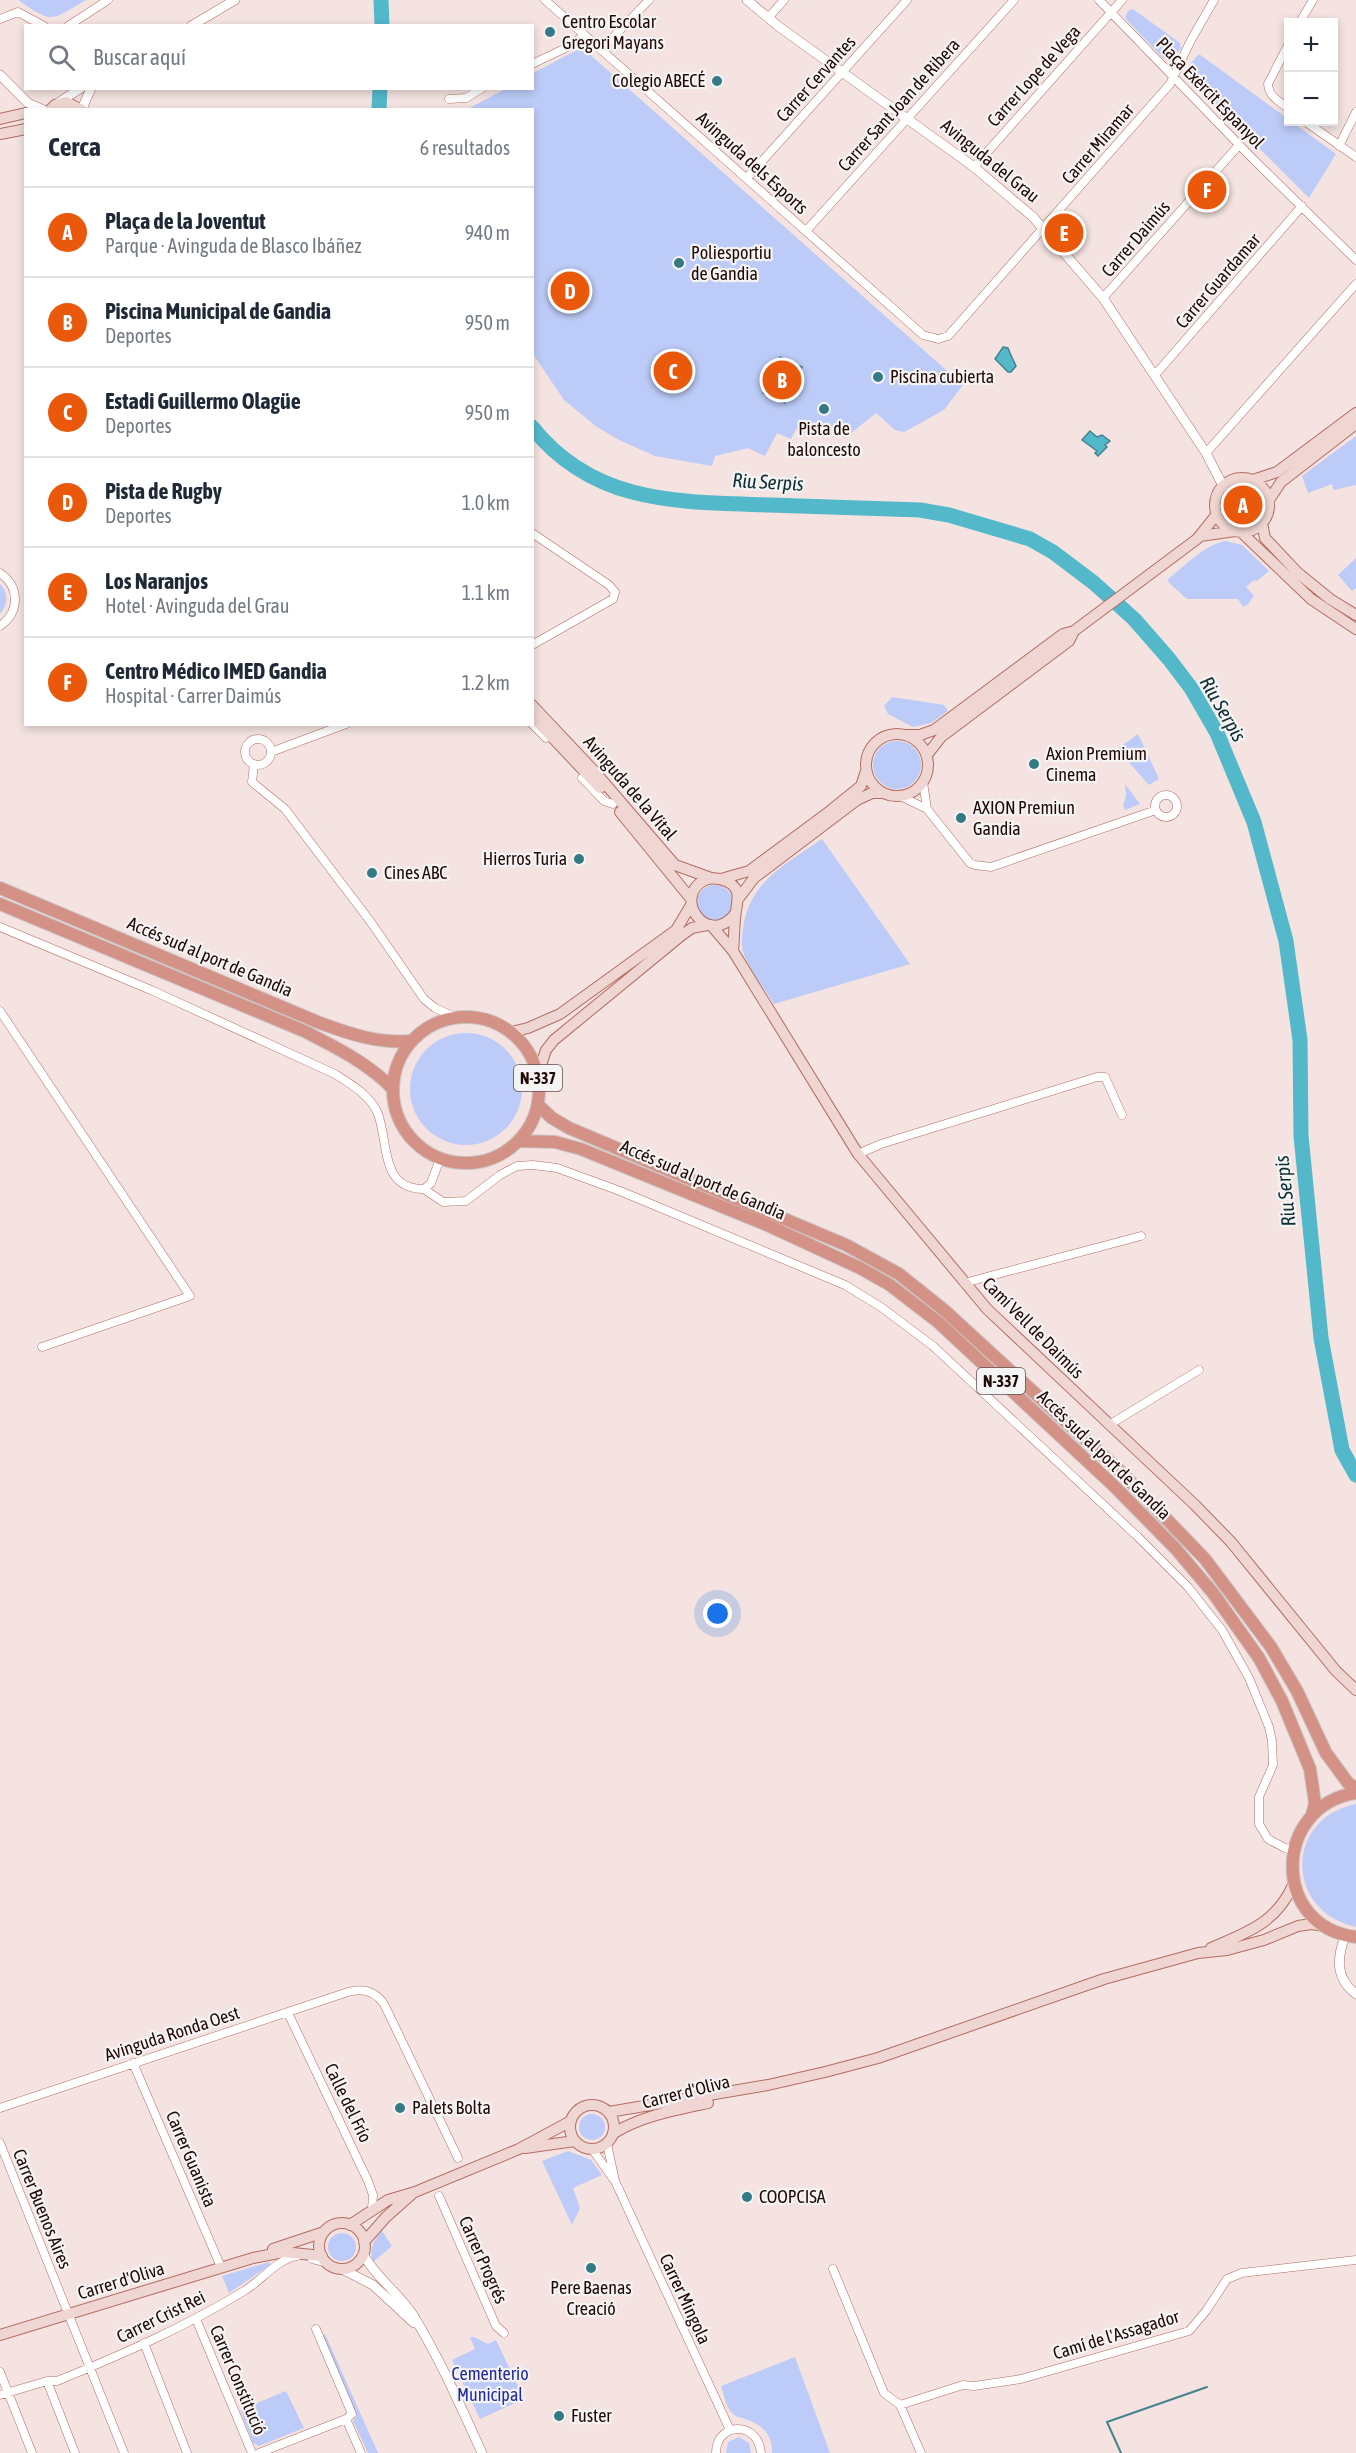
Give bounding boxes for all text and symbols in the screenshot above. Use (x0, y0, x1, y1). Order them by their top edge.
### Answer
place label: Centro Escolar Gregori Mayans (562, 11, 664, 53)
map controls (1284, 18, 1338, 126)
button: + (1284, 18, 1338, 72)
street label: Carrer Lope de Vega (983, 21, 1085, 131)
search box (24, 24, 534, 90)
marker: Centro Escolar Gregori Mayans (543, 25, 557, 39)
street label: Carrer Cervantes (772, 31, 860, 126)
street label: Plaça Exèrcit Espanyol (1152, 33, 1269, 153)
street label: Carrer Sant Joan de Ribera (833, 34, 964, 175)
icon: search (45, 41, 78, 74)
text: Buscar aquí (93, 44, 186, 70)
place label: Colegio ABECÉ (612, 70, 705, 91)
button: − (1284, 72, 1338, 126)
marker: Colegio ABECÉ (710, 74, 724, 88)
street label: Carrer Miramar (1057, 99, 1139, 188)
street label: Avinguda dels Esports (692, 107, 812, 218)
street label: Avinguda del Grau (937, 115, 1044, 207)
text: Cerca (48, 132, 101, 162)
text: 6 resultados (420, 136, 510, 159)
pin: F (1188, 168, 1226, 213)
street label: Carrer Daimús (1097, 196, 1174, 281)
text: Plaça de la Joventut (105, 208, 266, 234)
pin: E (1044, 210, 1084, 256)
text: A (63, 221, 72, 244)
text: 940 m (465, 221, 510, 244)
street label: Carrer Guardamar (1171, 229, 1265, 332)
text: Parque · Avinguda de Blasco Ibáñez (105, 234, 362, 257)
place label: Poliesportiu de Gandia (691, 242, 772, 284)
marker: Poliesportiu de Gandia (672, 256, 686, 270)
pin: D (550, 268, 590, 314)
text: Piscina Municipal de Gandia (105, 298, 331, 324)
text: B (63, 311, 72, 334)
text: 950 m (465, 311, 510, 334)
text: Deportes (105, 324, 172, 347)
pin: C (654, 348, 692, 394)
pin: B (762, 358, 802, 403)
place label: Piscina cubierta (890, 366, 994, 387)
marker: Piscina cubierta (871, 370, 885, 384)
text: Estadi Guillermo Olagüe (105, 388, 301, 414)
text: C (63, 401, 72, 424)
text: 950 m (465, 401, 510, 424)
marker: Pista de baloncesto (817, 402, 831, 416)
text: Deportes (105, 414, 172, 437)
place label: Pista de baloncesto (787, 418, 861, 460)
water label: Riu Serpis (732, 468, 804, 495)
text: Pista de Rugby (105, 478, 222, 504)
pin: A (1224, 482, 1262, 528)
text: D (62, 491, 73, 514)
text: 1.0 km (462, 491, 510, 514)
text: Deportes (105, 504, 172, 527)
text: Los Naranjos (105, 568, 208, 594)
text: E (63, 581, 72, 604)
text: 1.1 km (462, 581, 510, 604)
text: Hotel · Avinguda del Grau (105, 594, 290, 617)
text: Centro Médico IMED Gandia (105, 658, 327, 684)
text: F (63, 671, 72, 694)
text: 1.2 km (462, 671, 510, 694)
water label: Riu Serpis (1196, 672, 1251, 745)
text: Hospital · Carrer Daimús (105, 684, 281, 707)
street label: Avinguda de la Vital (579, 731, 681, 844)
place label: Axion Premium Cinema (1046, 743, 1147, 785)
marker: Axion Premium Cinema (1027, 757, 1041, 771)
place label: AXION Premiun Gandia (973, 797, 1075, 839)
marker: AXION Premiun Gandia (954, 811, 968, 825)
place label: Hierros Turia (483, 848, 567, 869)
marker: Hierros Turia (572, 852, 586, 866)
place label: Cines ABC (384, 862, 447, 883)
marker: Cines ABC (365, 866, 379, 880)
street label: Accés sud al port de Gandia (124, 912, 296, 1001)
road number: N-337 (514, 1065, 562, 1091)
street label: Accés sud al port de Gandia (617, 1135, 789, 1224)
water label: Riu Serpis (1269, 1154, 1300, 1228)
street label: Camí Vell de Daimús (978, 1273, 1088, 1383)
road number: N-337 (977, 1368, 1025, 1394)
street label: Accés sud al port de Gandia (1033, 1385, 1175, 1524)
your location (703, 1599, 732, 1628)
street label: Avinguda Ronda Oest (102, 2002, 242, 2065)
street label: Calle del Frío (320, 2060, 377, 2146)
street label: Carrer d'Oliva (640, 2070, 732, 2113)
place label: Palets Bolta (412, 2097, 491, 2118)
marker: Palets Bolta (393, 2101, 407, 2115)
street label: Carrer Guanista (162, 2108, 221, 2210)
street label: Carrer Buenos Aires (9, 2146, 76, 2272)
place label: COOPCISA (759, 2186, 826, 2207)
marker: COOPCISA (740, 2190, 754, 2204)
street label: Carrer Progrés (455, 2213, 512, 2307)
street label: Carrer Mingola (655, 2250, 715, 2347)
street label: Carrer d'Oliva (75, 2257, 167, 2304)
marker: Pere Baenas Creació (584, 2261, 598, 2275)
place label: Pere Baenas Creació (550, 2277, 632, 2319)
street label: Carrer Crist Rei (113, 2286, 208, 2347)
street label: Camí de l'Assagador (1050, 2305, 1182, 2364)
street label: Carrer Constitució (206, 2322, 271, 2438)
park label: Cementerio Municipal (451, 2363, 529, 2405)
place label: Fuster (571, 2405, 612, 2426)
marker: Fuster (552, 2409, 566, 2423)

